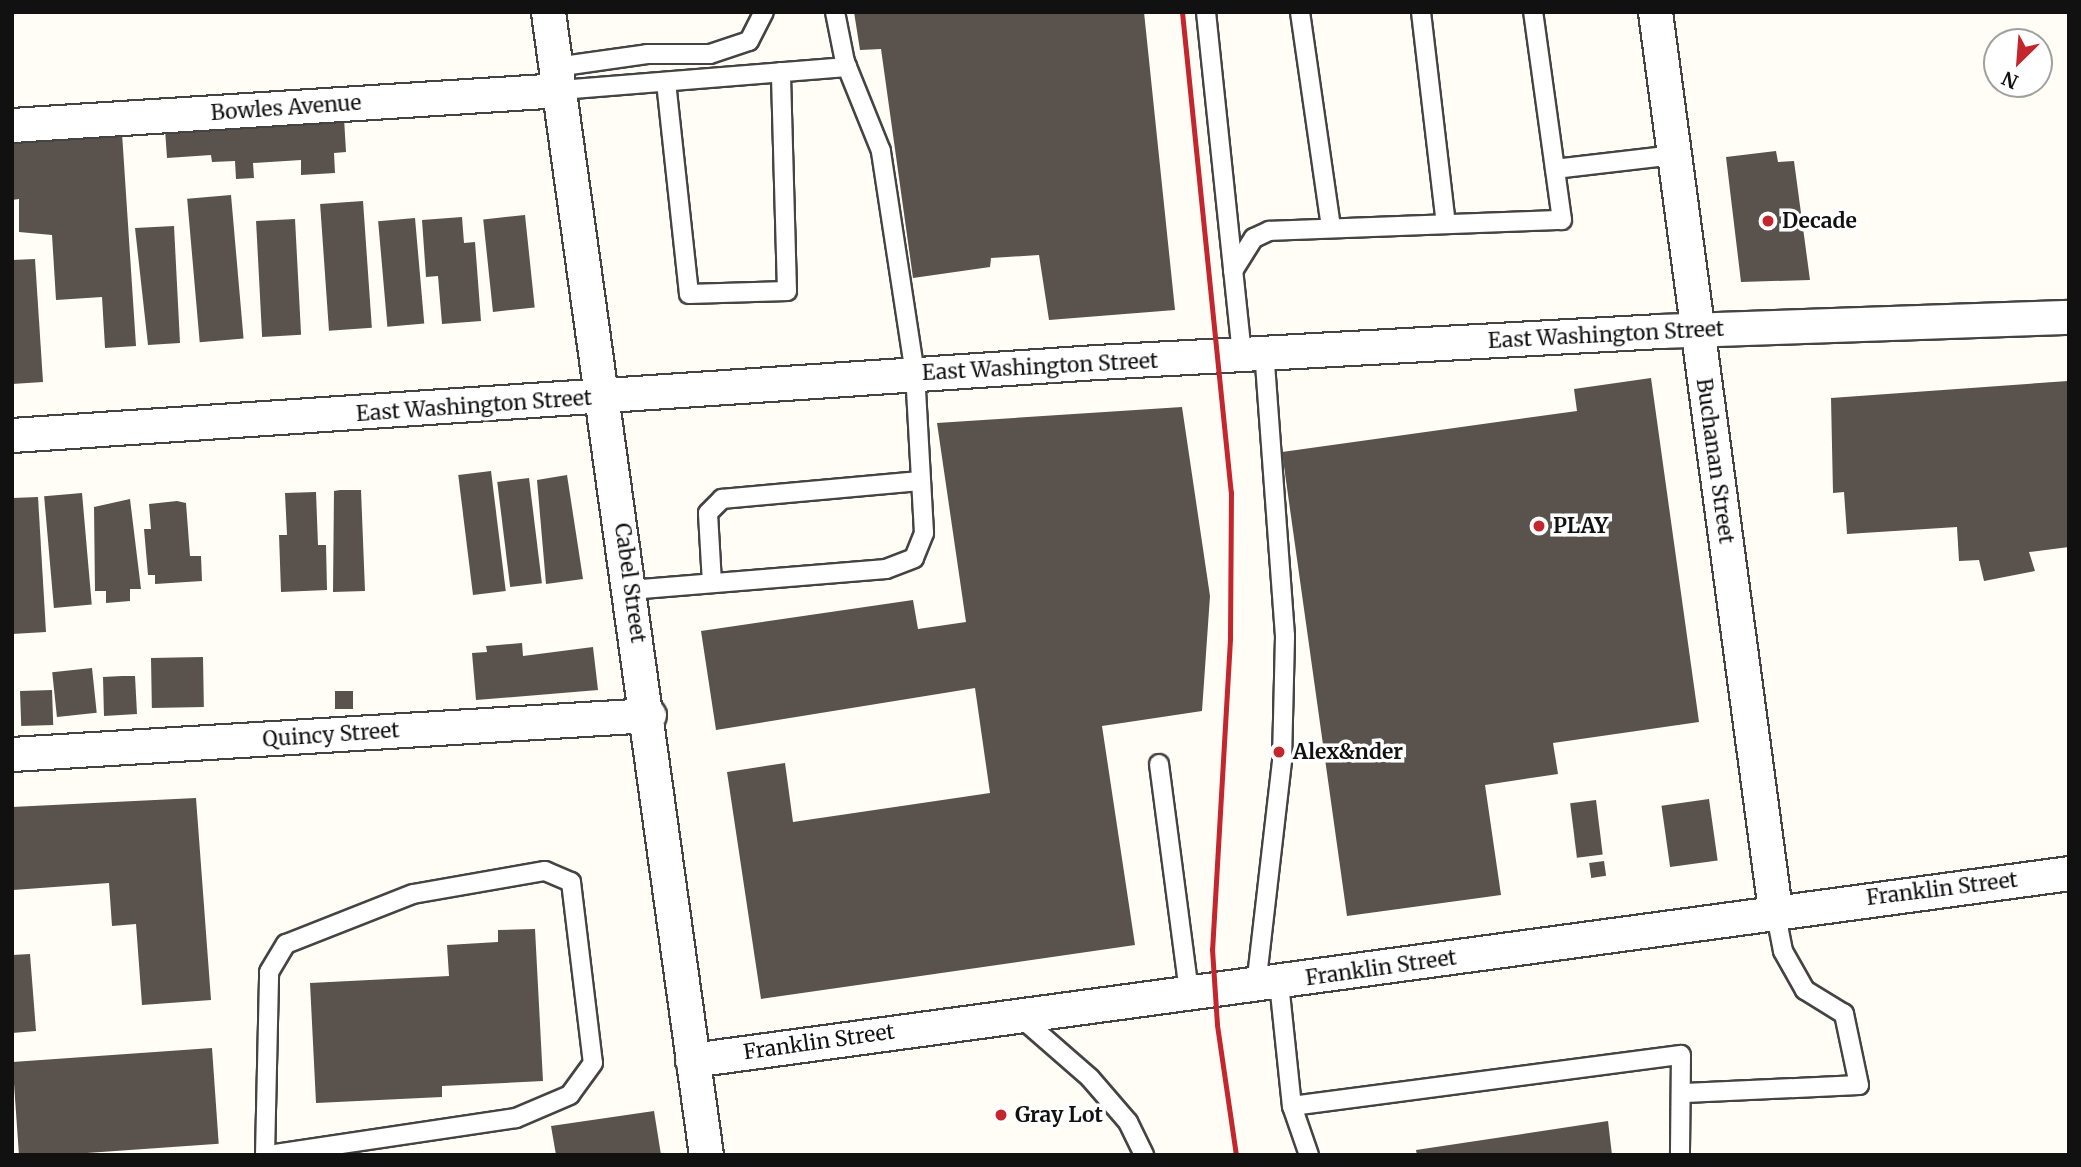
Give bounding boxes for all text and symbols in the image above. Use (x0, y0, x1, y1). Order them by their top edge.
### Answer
north arrow (1983, 28, 2053, 98)
text: N (1998, 66, 2022, 94)
street label: Bowles Avenue (210, 90, 362, 126)
place label: Decade (1782, 208, 1857, 234)
marker: Decade (1760, 213, 1776, 229)
street label: East Washington Street (1487, 316, 1725, 354)
street label: East Washington Street (921, 348, 1159, 386)
street label: Buchanan Street (1691, 377, 1739, 545)
street label: East Washington Street (355, 385, 593, 427)
place label: PLAY (1553, 513, 1608, 539)
marker: PLAY (1531, 518, 1547, 534)
street label: Cabel Street (609, 522, 651, 644)
street label: Quincy Street (262, 718, 400, 752)
place label: Alex&nder (1293, 739, 1403, 765)
marker: Alex&nder (1271, 744, 1287, 760)
street label: Franklin Street (1865, 867, 2019, 911)
street label: Franklin Street (1304, 945, 1458, 991)
street label: Franklin Street (742, 1019, 896, 1065)
place label: Gray Lot (1015, 1102, 1103, 1128)
marker: Gray Lot (993, 1107, 1009, 1123)

